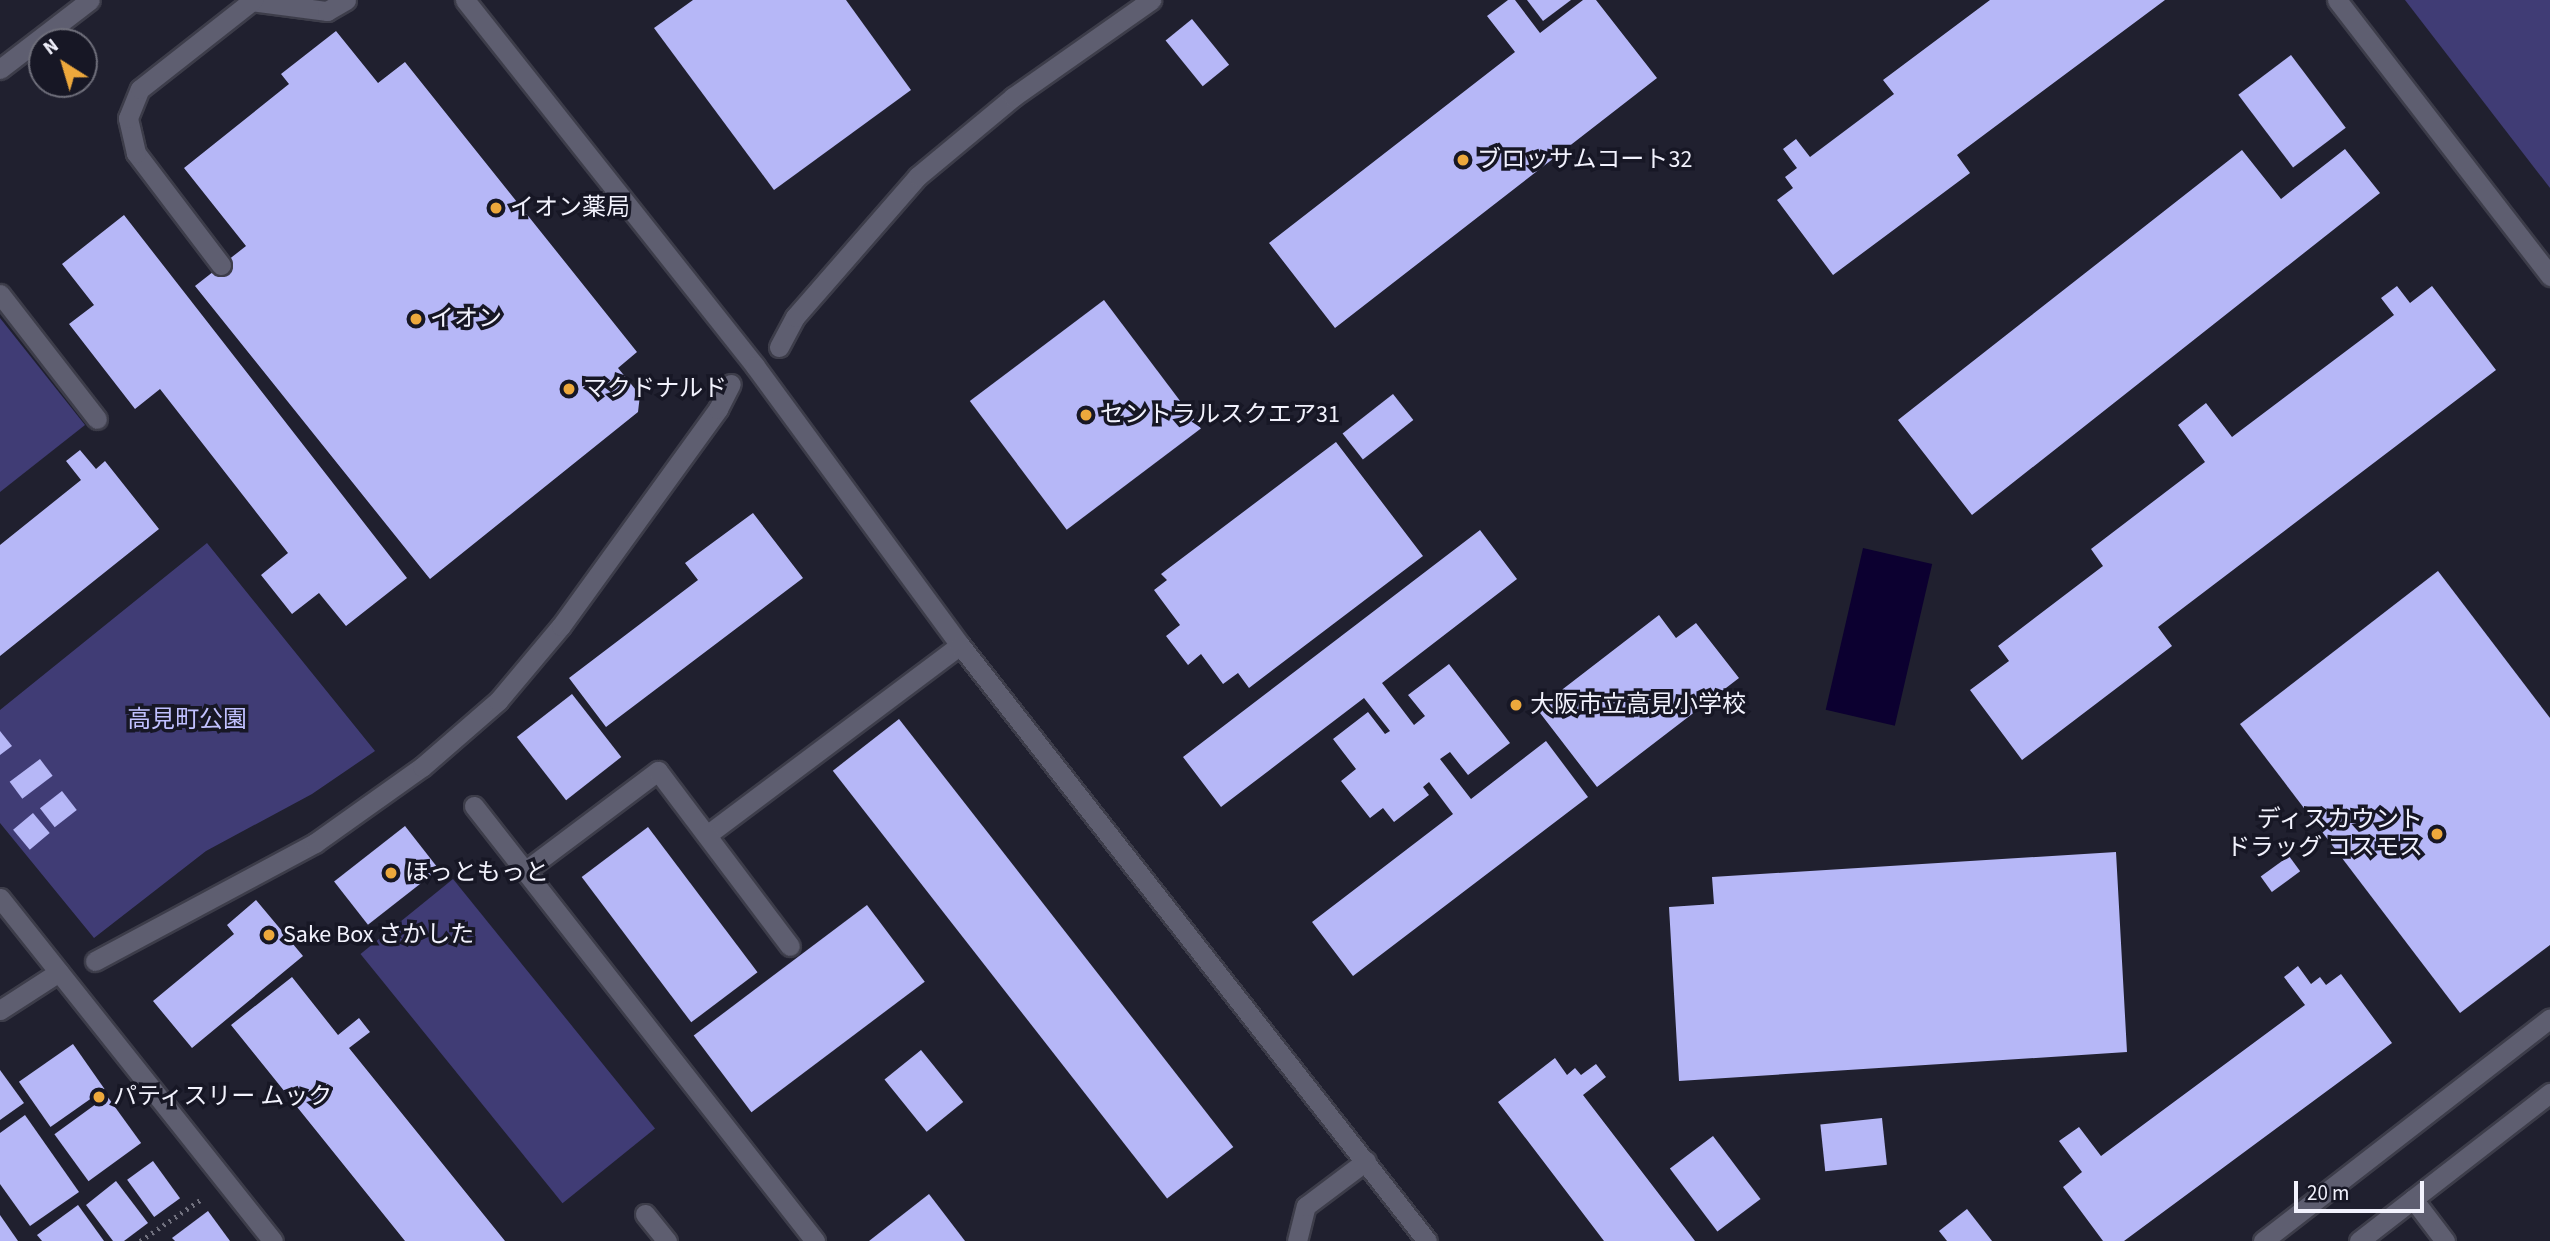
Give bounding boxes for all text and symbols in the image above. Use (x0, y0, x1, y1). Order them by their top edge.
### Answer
north arrow (28, 28, 98, 98)
text: N (38, 33, 64, 62)
place label: ブロッサムコート32 (1477, 146, 1693, 174)
marker: ブロッサムコート32 (1455, 152, 1471, 168)
place label: イオン薬局 (510, 194, 630, 222)
marker: イオン薬局 (488, 200, 504, 216)
place label: イオン (430, 305, 502, 333)
marker: イオン (408, 311, 424, 327)
place label: マクドナルド (583, 375, 727, 403)
marker: マクドナルド (561, 381, 577, 397)
place label: セントラルスクエア31 (1100, 401, 1340, 429)
marker: セントラルスクエア31 (1078, 407, 1094, 423)
place label: 大阪市立高見小学校 (1530, 691, 1746, 719)
marker: 大阪市立高見小学校 (1508, 697, 1524, 713)
park label: 高見町公園 (127, 706, 247, 734)
place label: ディスカウント ドラッグ コスモス (2226, 806, 2423, 862)
marker: ディスカウント ドラッグ コスモス (2429, 826, 2445, 842)
place label: ほっともっと (405, 859, 549, 887)
marker: ほっともっと (383, 865, 399, 881)
place label: Sake Box さかした (283, 921, 474, 949)
marker: Sake Box さかした (261, 927, 277, 943)
place label: パティスリー ムック (113, 1083, 334, 1111)
marker: パティスリー ムック (91, 1089, 107, 1105)
scale bar (2298, 1168, 2428, 1212)
text: 20 m (2307, 1178, 2349, 1208)

